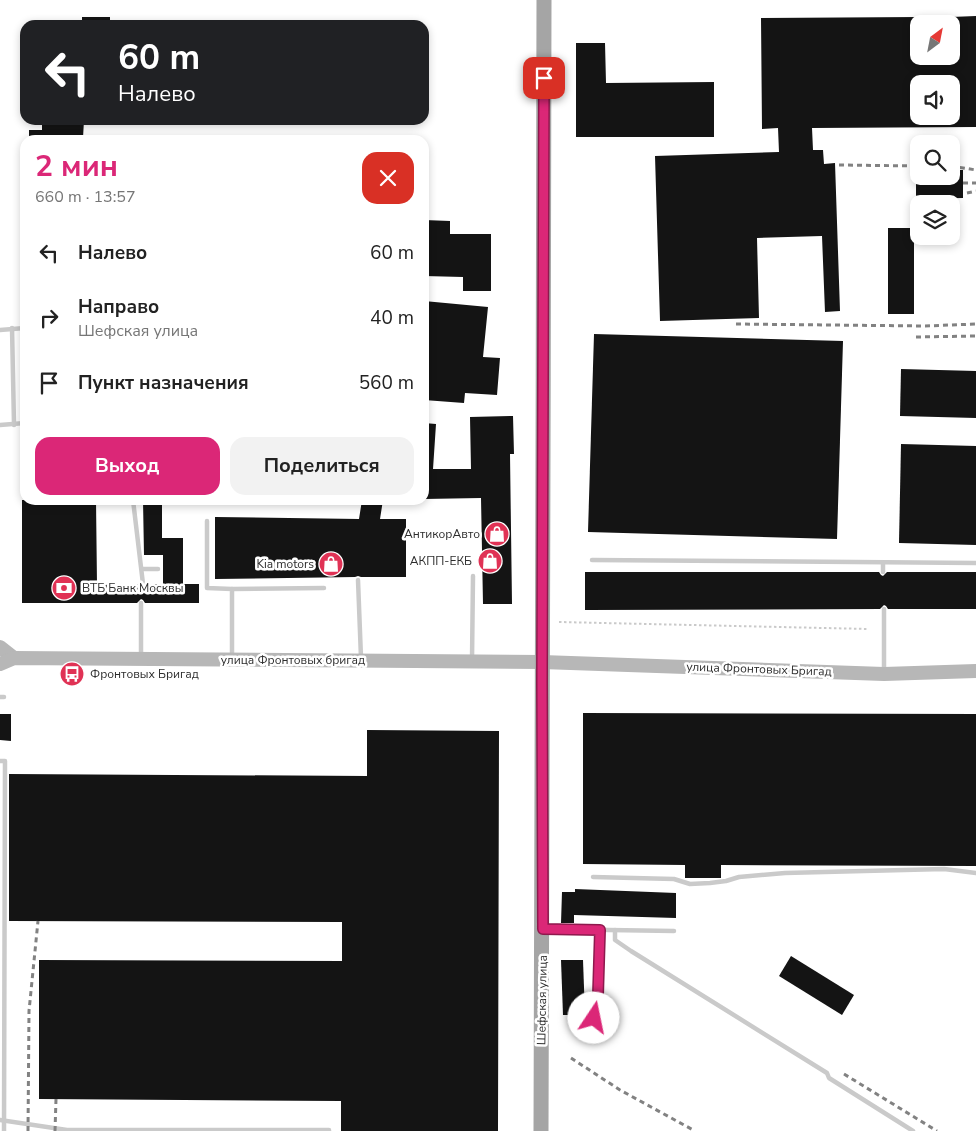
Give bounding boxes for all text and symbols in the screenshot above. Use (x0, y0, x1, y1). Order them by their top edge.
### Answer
north arrow (910, 15, 960, 65)
map controls (910, 15, 960, 245)
text: 60 m (118, 34, 200, 81)
icon: left (35, 40, 100, 105)
pin (523, 57, 565, 99)
icon: arrive (530, 64, 558, 92)
button: sound (910, 75, 960, 125)
text: Налево (118, 79, 196, 109)
button: search (910, 135, 960, 185)
text: 2 мин (35, 146, 118, 187)
button: close (362, 152, 414, 204)
text: 660 m · 13:57 (35, 186, 136, 208)
button: layers (910, 195, 960, 245)
icon: left (35, 239, 63, 267)
text: Налево (78, 240, 147, 266)
text: 60 m (370, 240, 414, 266)
text: Направо (78, 294, 159, 320)
icon: right (35, 304, 63, 332)
text: 40 m (370, 305, 414, 331)
text: Шефская улица (78, 320, 198, 342)
icon: arrive (35, 369, 63, 397)
text: Пункт назначения (78, 370, 249, 396)
text: 560 m (359, 370, 414, 396)
button: Выход (35, 437, 220, 495)
button: Поделиться (230, 437, 414, 495)
shop icon: АнтикорАвто (484, 521, 510, 547)
place label: АнтикорАвто (404, 526, 480, 542)
shop icon: АКПП-ЕКБ (477, 548, 503, 574)
shop icon: Kia motors (318, 551, 344, 577)
place label: АКПП-ЕКБ (410, 553, 472, 569)
place label: Kia motors (257, 556, 314, 572)
bank icon: ВТБ Банк Москвы (51, 575, 77, 601)
place label: ВТБ Банк Москвы (82, 580, 183, 596)
street label: улица Фронтовых бригад (221, 652, 365, 668)
street label: улица Фронтовых Бригад (686, 658, 832, 680)
bus stop icon: Фронтовых Бригад (59, 661, 85, 687)
place label: Фронтовых Бригад (90, 666, 199, 682)
street label: Шефская улица (533, 955, 551, 1045)
position arrow (567, 991, 619, 1043)

